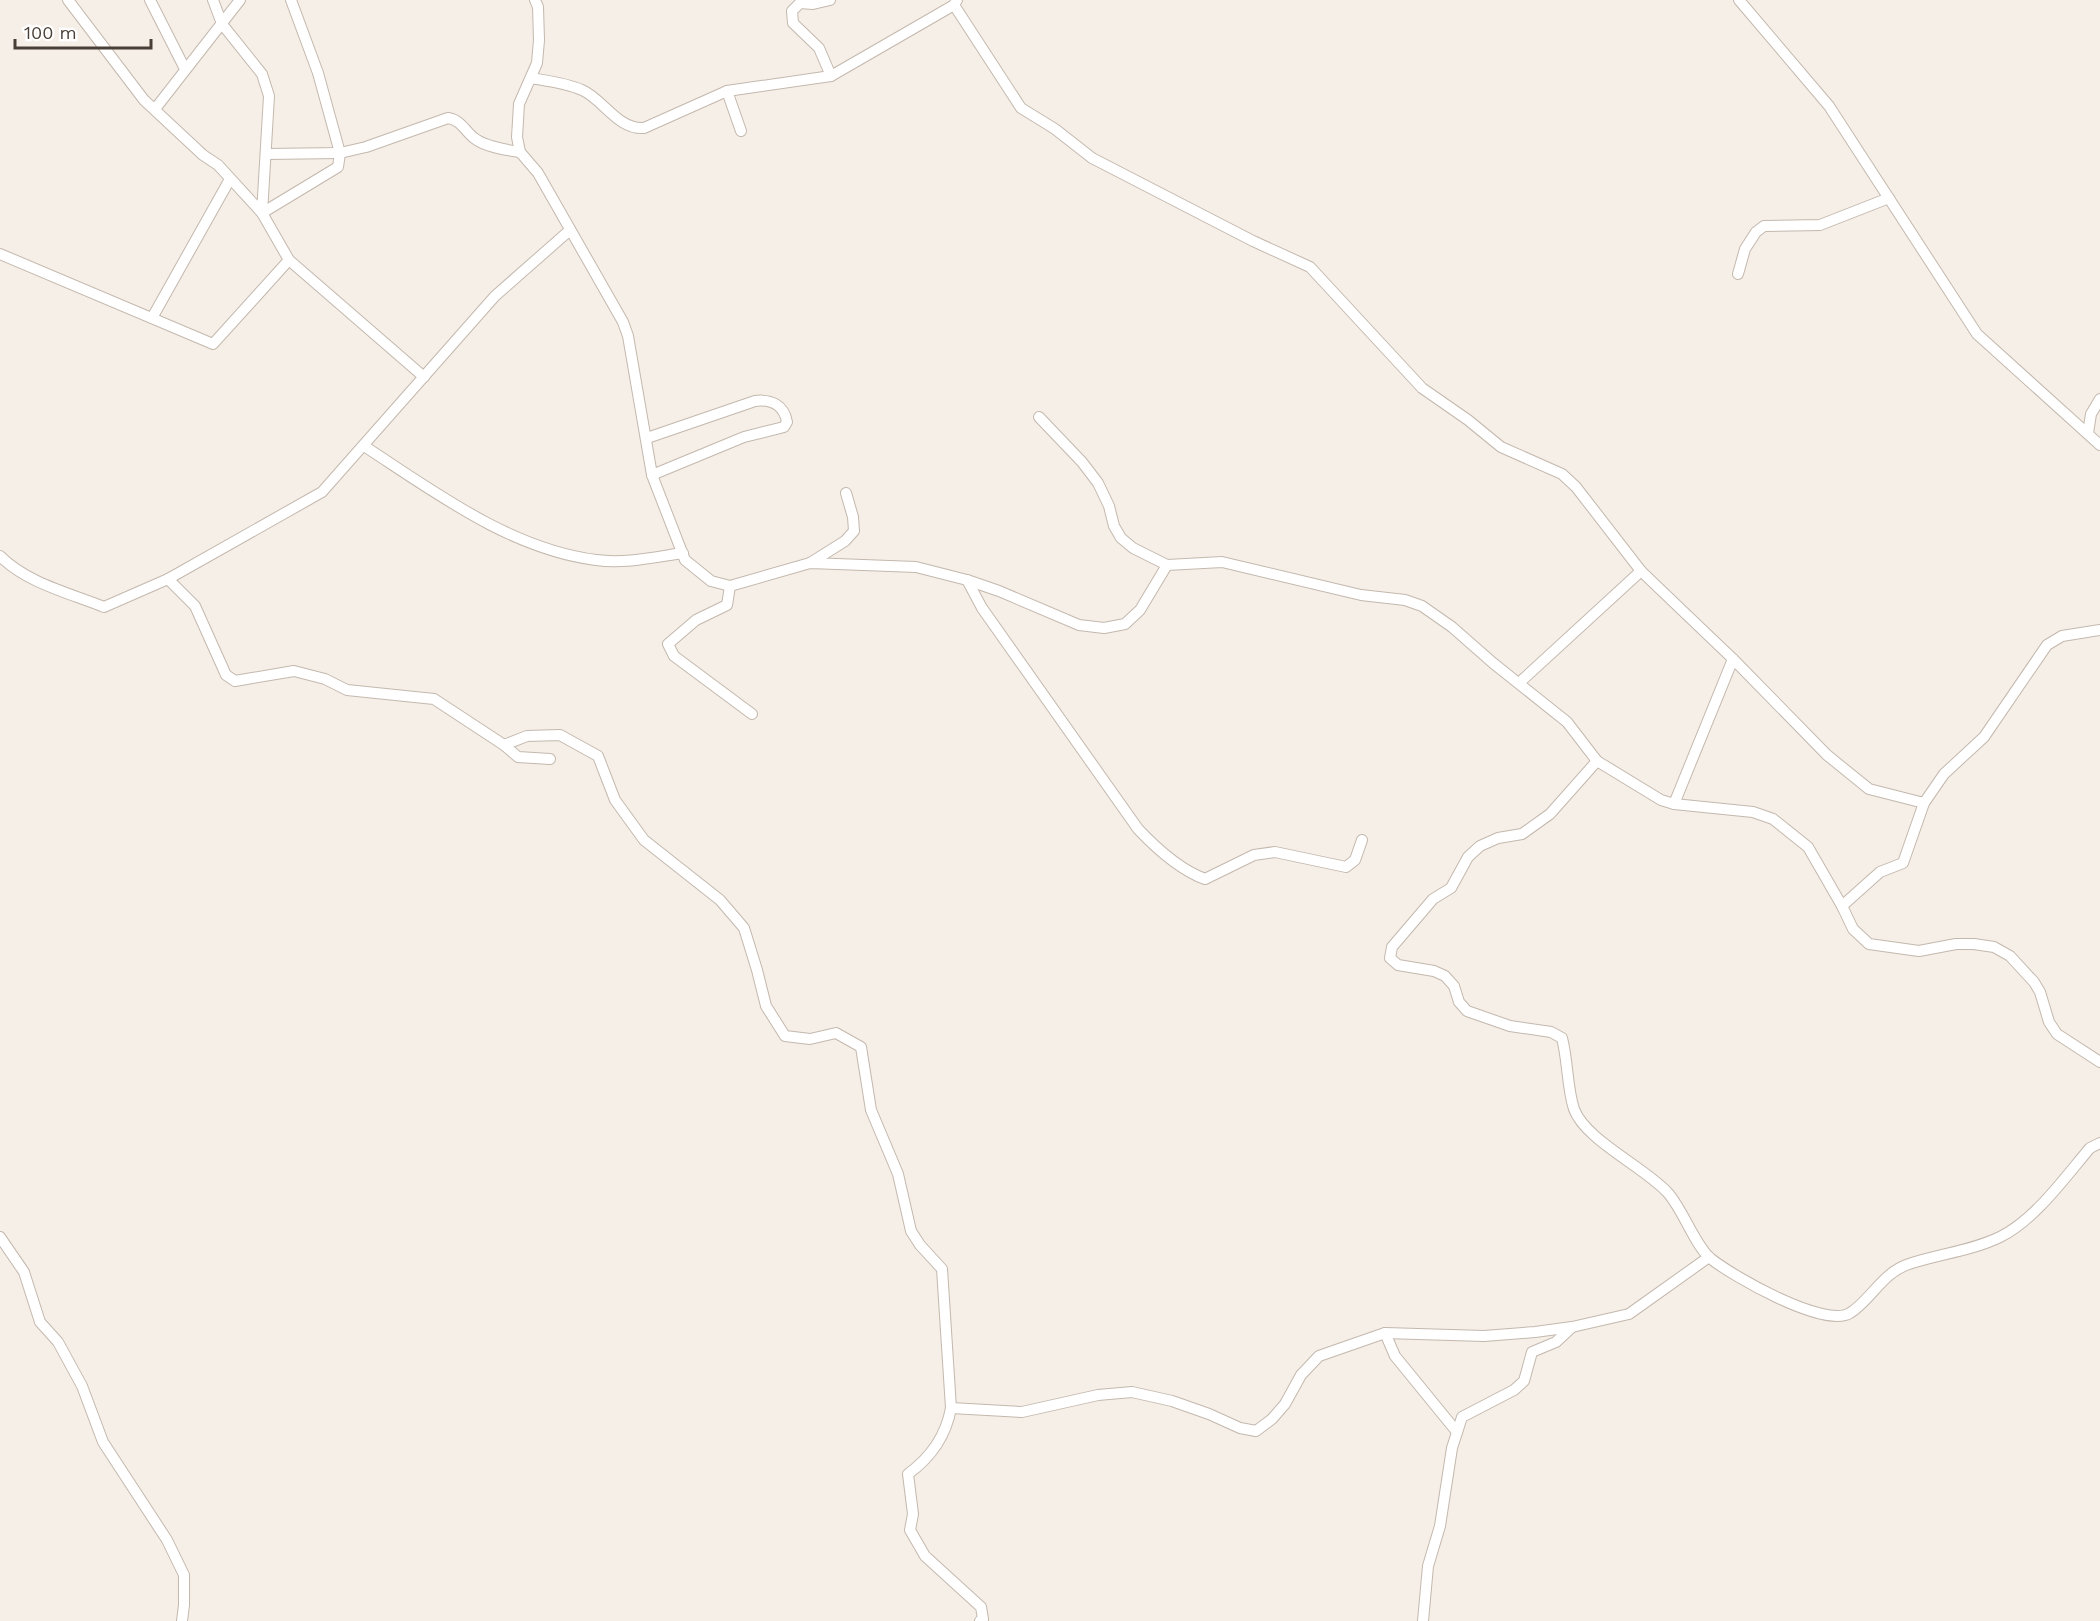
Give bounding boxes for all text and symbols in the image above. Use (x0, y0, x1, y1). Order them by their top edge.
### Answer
scale bar (15, 12, 152, 50)
text: 100 m (24, 22, 77, 43)

